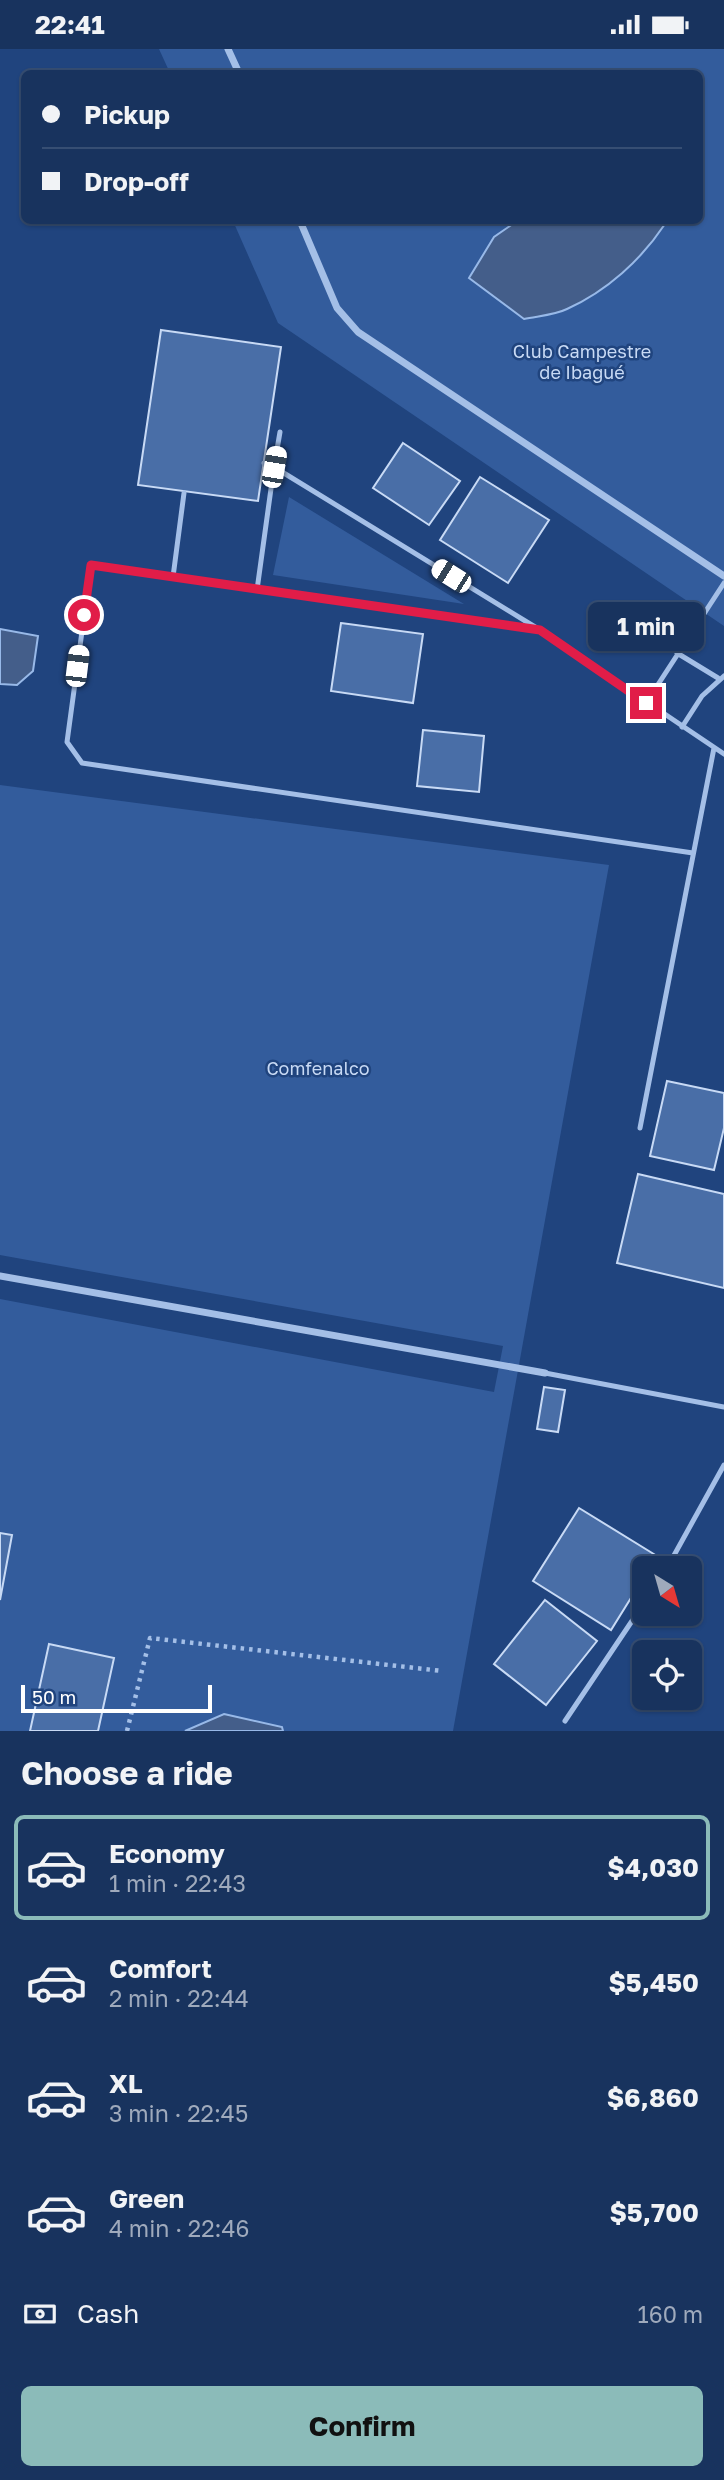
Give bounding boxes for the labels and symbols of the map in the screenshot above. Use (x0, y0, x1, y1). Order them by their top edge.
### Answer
park label: Club Campestre de Ibagué (513, 340, 651, 383)
car (261, 444, 288, 490)
car (428, 556, 475, 596)
route start (68, 599, 100, 631)
callout: 1 min (588, 601, 704, 651)
car (65, 644, 90, 688)
route end (630, 687, 662, 719)
park label: Comfenalco (266, 1057, 370, 1079)
north arrow (632, 1556, 702, 1626)
scale bar (21, 1682, 212, 1714)

